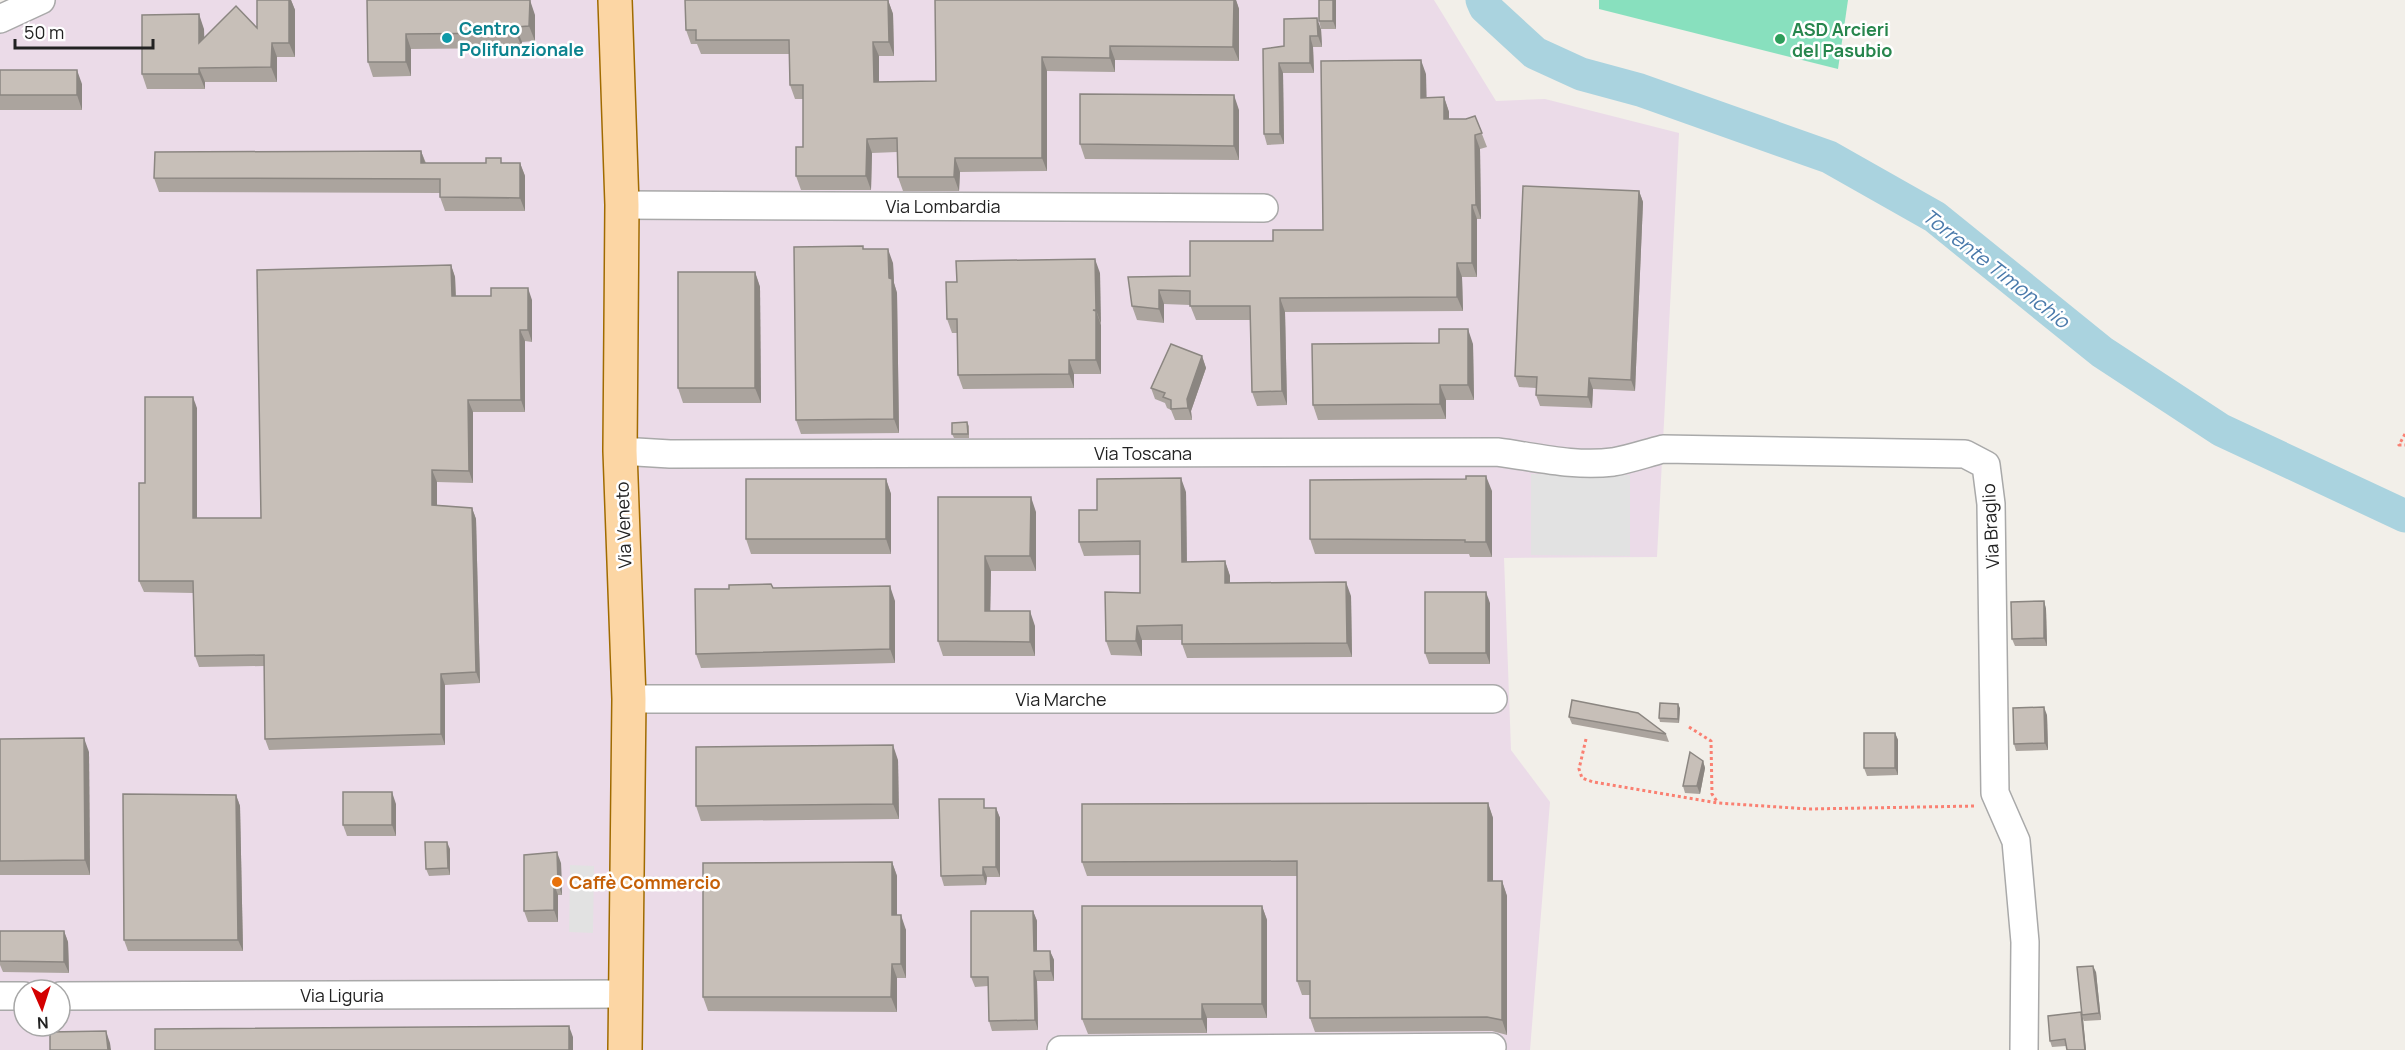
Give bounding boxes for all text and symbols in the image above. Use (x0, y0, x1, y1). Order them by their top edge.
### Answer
scale bar (15, 12, 153, 50)
place label: Centro Polifunzionale (459, 16, 584, 61)
place label: ASD Arcieri del Pasubio (1792, 17, 1892, 62)
text: 50 m (24, 20, 64, 44)
marker: Centro Polifunzionale (440, 31, 454, 45)
marker: ASD Arcieri del Pasubio (1773, 32, 1787, 46)
street label: Via Lombardia (885, 194, 1001, 218)
water label: Torrente Timonchio (1917, 202, 2076, 335)
street label: Via Toscana (1094, 441, 1192, 465)
street label: Via Veneto (609, 481, 637, 569)
street label: Via Braglio (1976, 483, 2004, 569)
street label: Via Marche (1016, 687, 1106, 711)
place label: Caffè Commercio (569, 870, 721, 894)
marker: Caffè Commercio (550, 875, 564, 889)
north arrow (12, 978, 72, 1038)
street label: Via Liguria (300, 983, 384, 1007)
text: N (36, 1012, 49, 1034)

